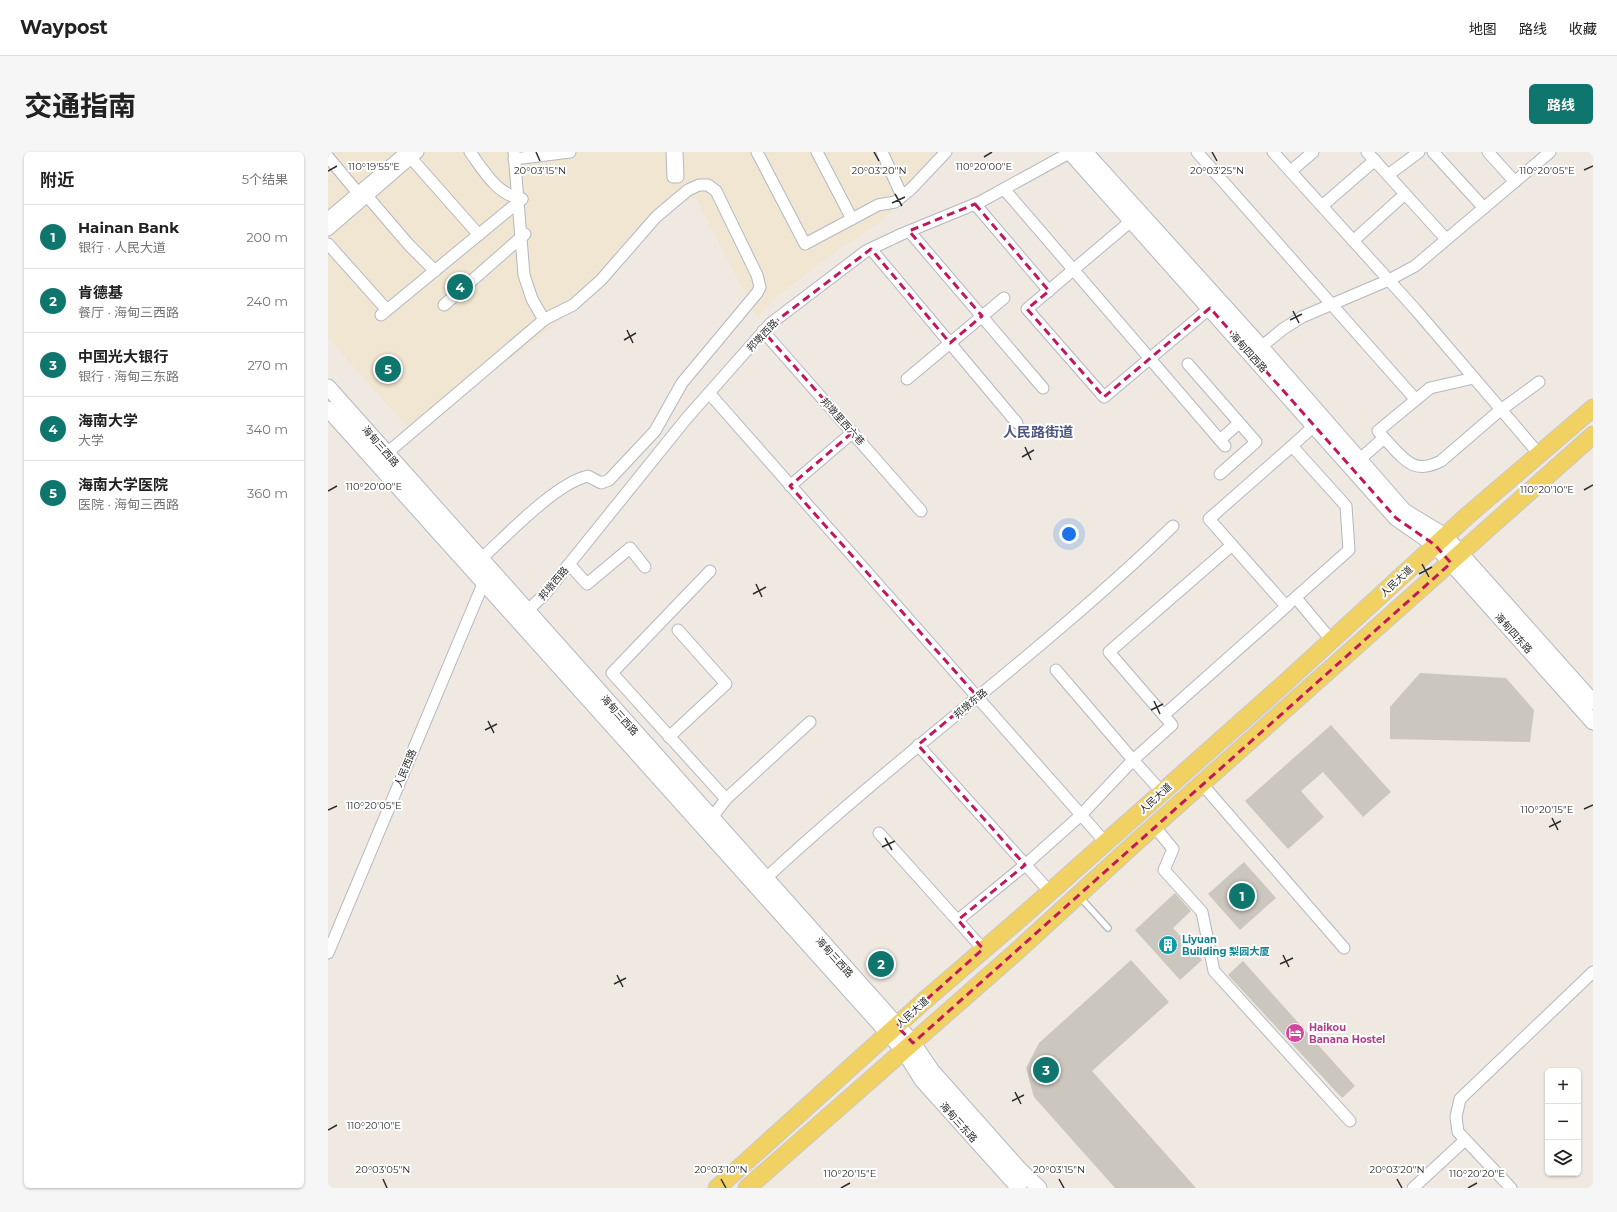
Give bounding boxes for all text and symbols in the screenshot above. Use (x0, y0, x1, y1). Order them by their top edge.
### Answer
text: Waypost (20, 16, 108, 39)
text: 地图 (1469, 20, 1497, 38)
text: 路线 (1519, 20, 1547, 38)
text: 收藏 (1569, 20, 1597, 38)
button: 路线 (1529, 84, 1593, 124)
text: 交通指南 (24, 89, 136, 123)
text: 110°19'55"E (348, 160, 400, 173)
text: 110°20'00"E (956, 160, 1013, 173)
text: 20°03'15"N (514, 164, 566, 177)
text: 20°03'20"N (851, 164, 907, 177)
text: 20°03'25"N (1190, 164, 1244, 177)
text: 110°20'05"E (1519, 164, 1575, 177)
text: 附近 (40, 170, 74, 190)
text: 5个结果 (242, 171, 288, 187)
text: Hainan Bank (78, 218, 179, 237)
text: 1 (50, 229, 56, 245)
text: 200 m (246, 229, 288, 245)
text: 银行 · 人民大道 (78, 239, 166, 255)
pin: 4 (447, 272, 473, 302)
text: 肯德基 (78, 283, 123, 302)
text: 2 (49, 293, 57, 309)
text: 240 m (247, 293, 288, 309)
text: 餐厅 · 海甸三西路 (78, 304, 179, 320)
street label: 邦墩西路 (744, 316, 781, 354)
street label: 海甸四西路 (1227, 329, 1270, 375)
text: 中国光大银行 (78, 347, 168, 366)
pin: 5 (375, 354, 401, 384)
text: 3 (49, 357, 57, 373)
text: 270 m (247, 357, 288, 373)
text: 银行 · 海甸三东路 (78, 368, 179, 384)
street label: 邦墩里西六巷 (818, 395, 868, 448)
text: 海南大学 (78, 411, 138, 430)
text: 4 (49, 421, 57, 437)
text: 340 m (246, 421, 288, 437)
street label: 海甸三西路 (359, 423, 402, 469)
district label: 人民路街道 (1003, 423, 1073, 441)
text: 大学 (78, 432, 104, 448)
text: 海南大学医院 (78, 475, 168, 494)
text: 110°20'00"E (346, 480, 403, 493)
text: 110°20'10"E (1520, 483, 1574, 496)
text: 5 (49, 485, 57, 501)
text: 360 m (247, 485, 288, 501)
text: 医院 · 海甸三西路 (78, 496, 179, 512)
your location (1059, 524, 1079, 544)
street label: 人民大道 (1377, 563, 1415, 600)
street label: 邦墩西路 (536, 564, 571, 603)
street label: 海甸四东路 (1492, 610, 1535, 656)
street label: 邦墩东路 (951, 686, 990, 721)
street label: 海甸三西路 (598, 692, 641, 738)
street label: 人民西路 (392, 747, 419, 789)
street label: 人民大道 (1136, 780, 1175, 817)
text: 110°20'05"E (346, 799, 402, 812)
text: 110°20'15"E (1521, 803, 1574, 816)
pin: 1 (1229, 881, 1255, 911)
place label: Liyuan Building 梨园大厦 (1182, 933, 1269, 958)
street label: 海甸三西路 (813, 934, 856, 980)
building icon: Liyuan Building 梨园大厦 (1157, 934, 1179, 956)
pin: 2 (868, 949, 894, 979)
street label: 人民大道 (893, 994, 932, 1031)
place label: Haikou Banana Hostel (1309, 1021, 1385, 1046)
hotel icon: Haikou Banana Hostel (1284, 1022, 1306, 1044)
pin: 3 (1033, 1055, 1059, 1085)
map controls (1545, 1068, 1581, 1176)
button: + (1545, 1068, 1581, 1104)
street label: 海甸三东路 (937, 1099, 980, 1145)
button: − (1545, 1104, 1581, 1140)
text: 110°20'10"E (347, 1119, 401, 1132)
button: layers (1545, 1140, 1581, 1176)
text: 20°03'05"N (356, 1163, 410, 1176)
text: 20°03'10"N (694, 1163, 748, 1176)
text: 20°03'15"N (1033, 1163, 1085, 1176)
text: 20°03'20"N (1369, 1163, 1425, 1176)
text: 110°20'15"E (824, 1167, 877, 1180)
text: 110°20'20"E (1449, 1167, 1505, 1180)

